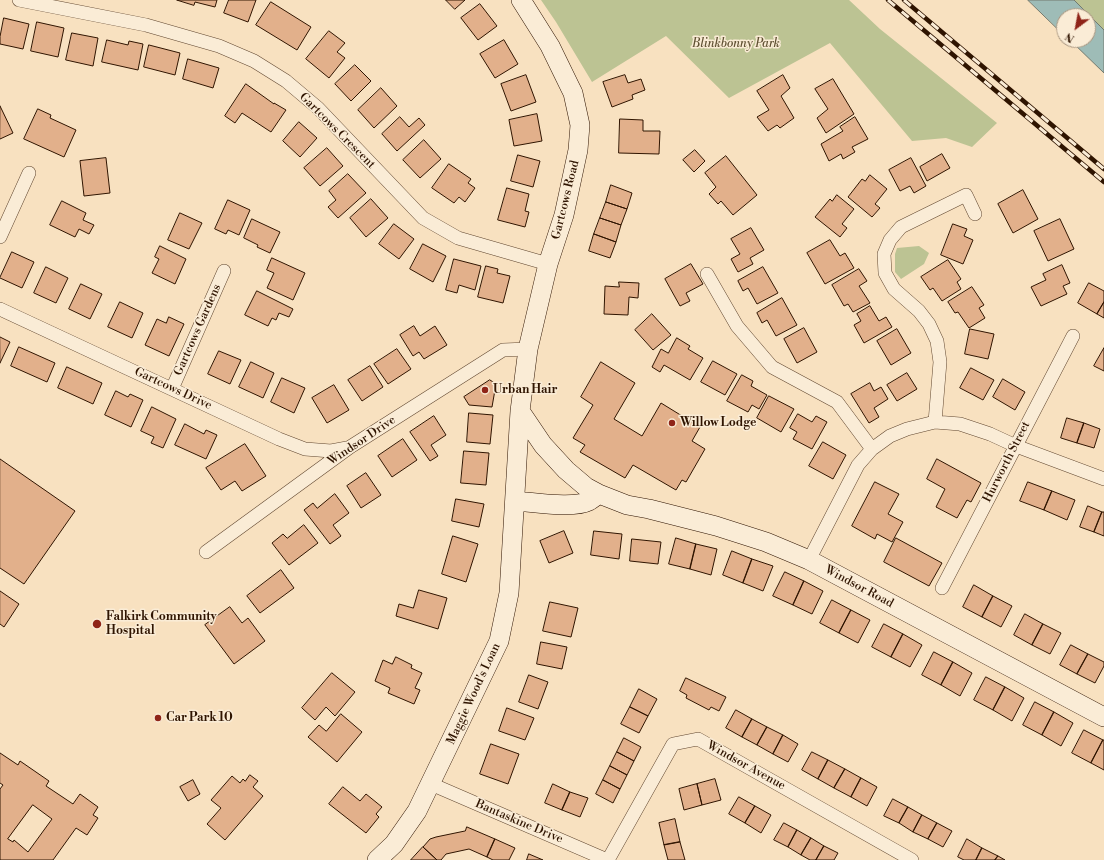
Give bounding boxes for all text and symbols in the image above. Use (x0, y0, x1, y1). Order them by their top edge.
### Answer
north arrow (1056, 8, 1096, 48)
text: N (1063, 29, 1078, 46)
park label: Blinkbonny Park (692, 37, 780, 51)
street label: Gartcows Crescent (296, 90, 378, 172)
street label: Gartcows Road (549, 159, 583, 241)
street label: Gartcows Gardens (171, 282, 225, 378)
street label: Gartcows Drive (132, 365, 214, 413)
place label: Urban Hair (493, 383, 557, 397)
marker: Urban Hair (480, 385, 490, 395)
street label: Windsor Drive (325, 413, 399, 469)
place label: Willow Lodge (680, 416, 757, 430)
marker: Willow Lodge (667, 418, 677, 428)
street label: Hurworth Street (980, 419, 1034, 505)
street label: Windsor Road (822, 563, 896, 611)
place label: Falkirk Community Hospital (106, 610, 217, 638)
marker: Falkirk Community Hospital (91, 618, 103, 630)
street label: Maggie Wood's Loan (444, 641, 504, 747)
place label: Car Park 10 (166, 711, 233, 725)
marker: Car Park 10 (153, 713, 163, 723)
street label: Windsor Avenue (704, 738, 788, 794)
street label: Bantaskine Drive (473, 797, 565, 847)

